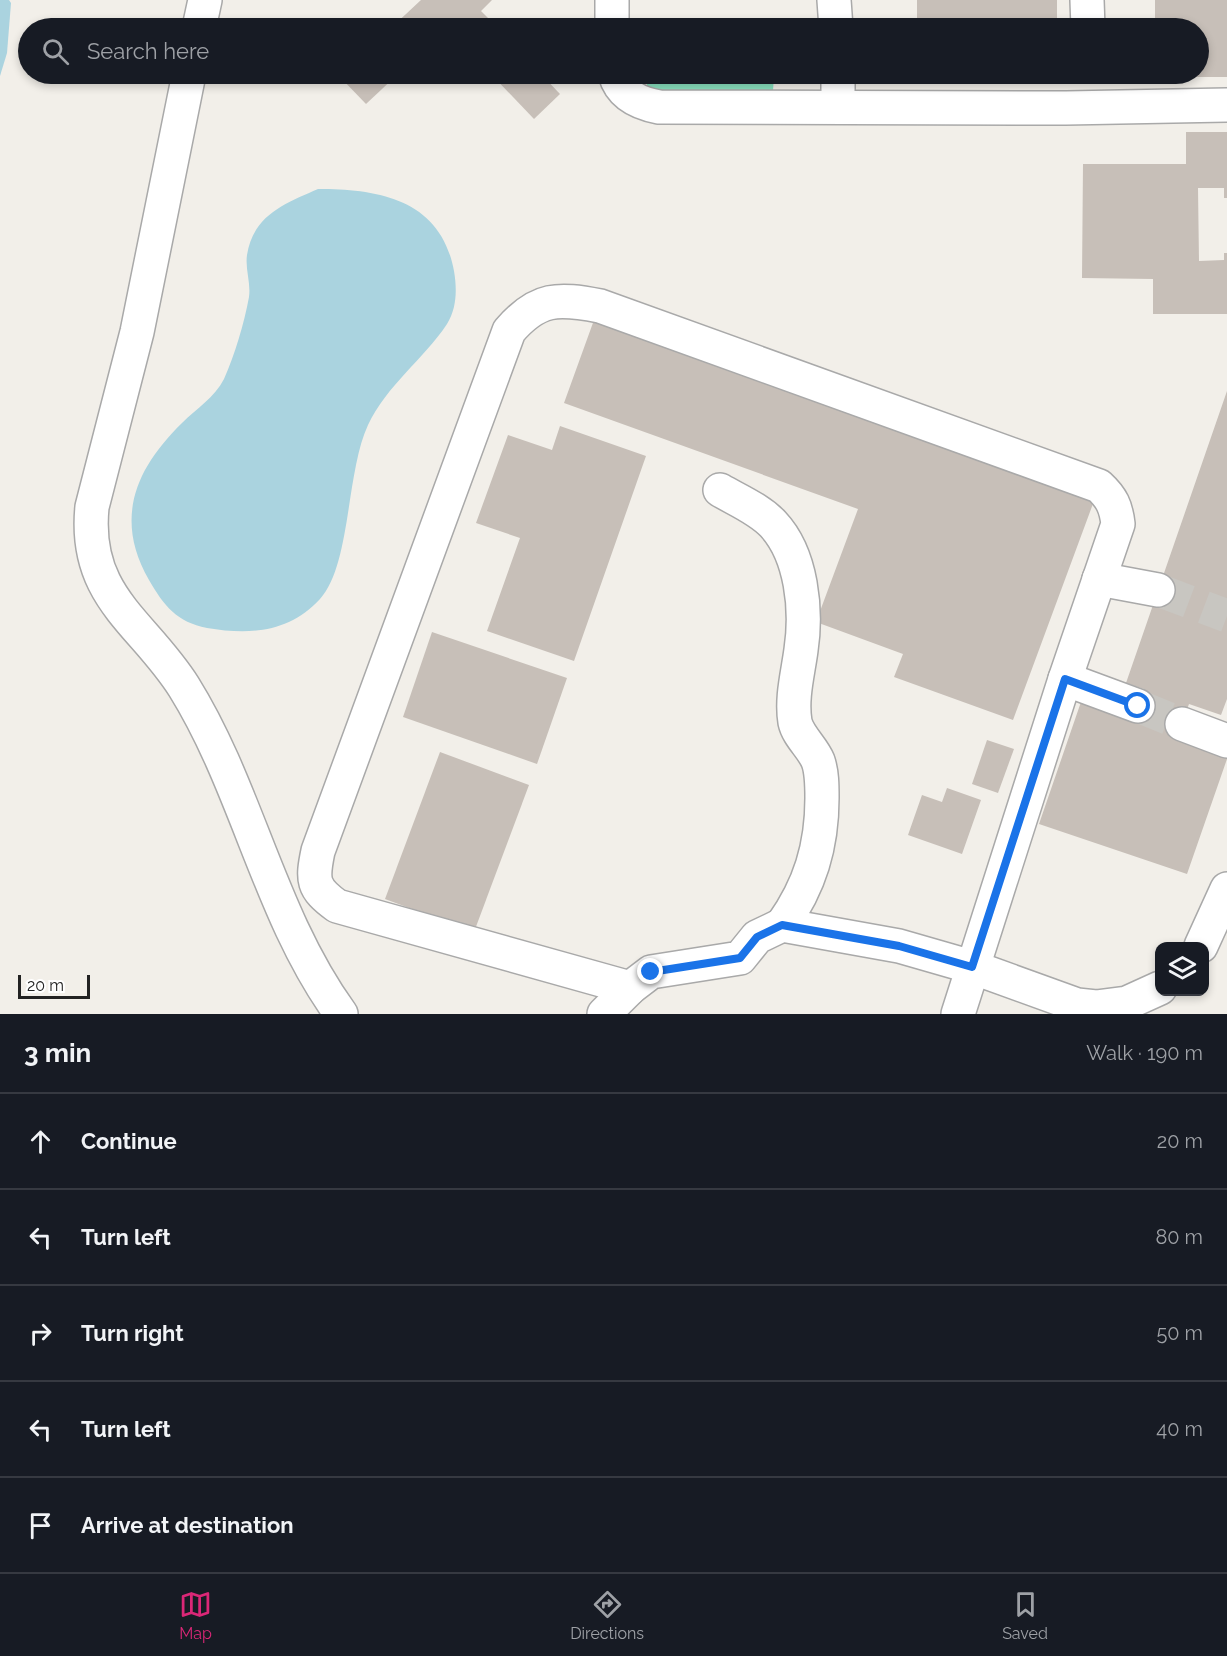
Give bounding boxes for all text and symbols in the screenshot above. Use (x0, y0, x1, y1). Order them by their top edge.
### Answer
search box (18, 18, 1209, 84)
icon: search (39, 35, 72, 68)
text: Search here (87, 38, 209, 64)
route start (1124, 692, 1150, 718)
map controls (1155, 942, 1209, 996)
button: layers (1155, 942, 1209, 996)
route end (637, 958, 663, 984)
scale bar (18, 972, 90, 1000)
text: 20 m (27, 976, 64, 995)
text: 3 min (24, 1038, 91, 1068)
text: Walk · 190 m (1086, 1041, 1203, 1065)
icon: ahead (24, 1125, 57, 1158)
text: Continue (81, 1128, 177, 1154)
text: 20 m (1157, 1129, 1203, 1153)
icon: left (24, 1221, 57, 1254)
text: Turn left (81, 1224, 171, 1250)
text: 80 m (1155, 1225, 1203, 1249)
icon: right (24, 1317, 57, 1350)
text: Turn right (81, 1320, 184, 1346)
text: 50 m (1156, 1321, 1203, 1345)
icon: left (24, 1413, 57, 1446)
text: Turn left (81, 1416, 171, 1442)
text: 40 m (1156, 1417, 1203, 1441)
icon: arrive (24, 1509, 57, 1542)
text: Arrive at destination (81, 1512, 294, 1538)
tab: Map (179, 1588, 212, 1643)
tab: Directions (570, 1588, 644, 1643)
tab: Saved (1002, 1588, 1048, 1643)

